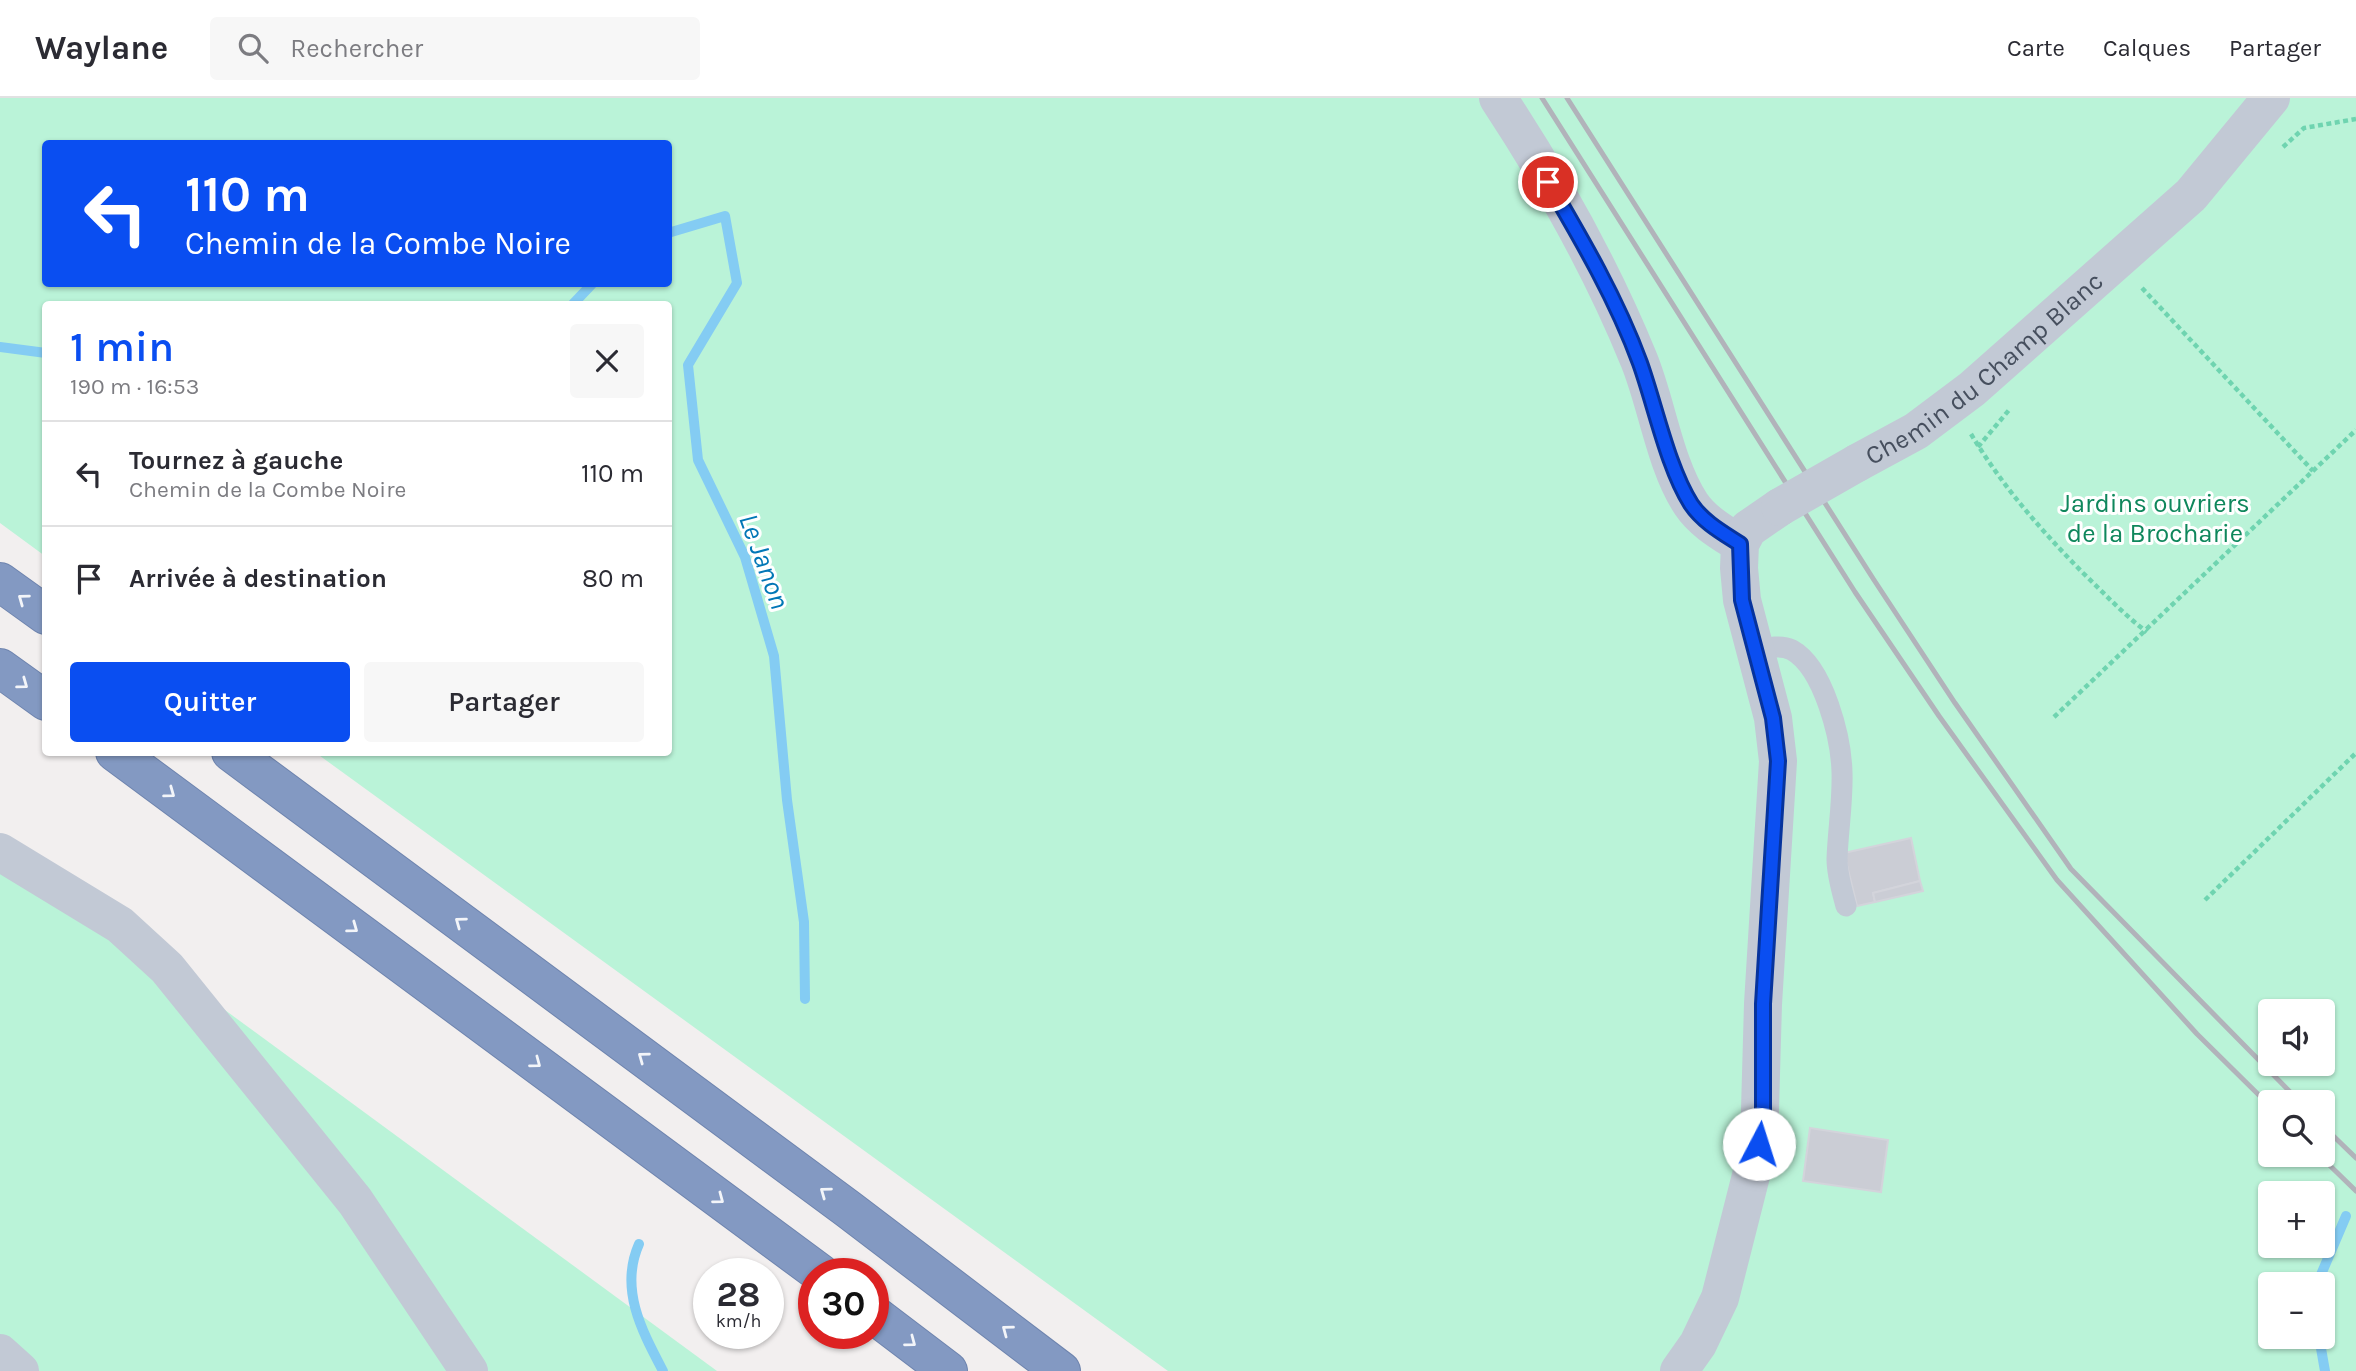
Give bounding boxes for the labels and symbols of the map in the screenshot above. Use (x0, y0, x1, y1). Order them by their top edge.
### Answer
pin (1518, 152, 1578, 212)
street label: Chemin du Champ Blanc (1860, 265, 2109, 472)
park label: Jardins ouvriers de la Brocharie (2060, 488, 2250, 549)
water label: Le Janon (732, 509, 797, 613)
one-way arrow (18, 594, 31, 607)
one-way arrow (15, 676, 28, 689)
one-way arrow (162, 785, 175, 797)
one-way arrow (455, 918, 467, 930)
one-way arrow (346, 919, 358, 932)
one-way arrow (638, 1053, 650, 1065)
one-way arrow (529, 1055, 541, 1067)
position arrow (1722, 1107, 1796, 1181)
one-way arrow (821, 1188, 833, 1201)
one-way arrow (711, 1190, 724, 1203)
speed limit sign: 30 (798, 1258, 889, 1349)
one-way arrow (1002, 1325, 1015, 1338)
one-way arrow (903, 1334, 915, 1347)

